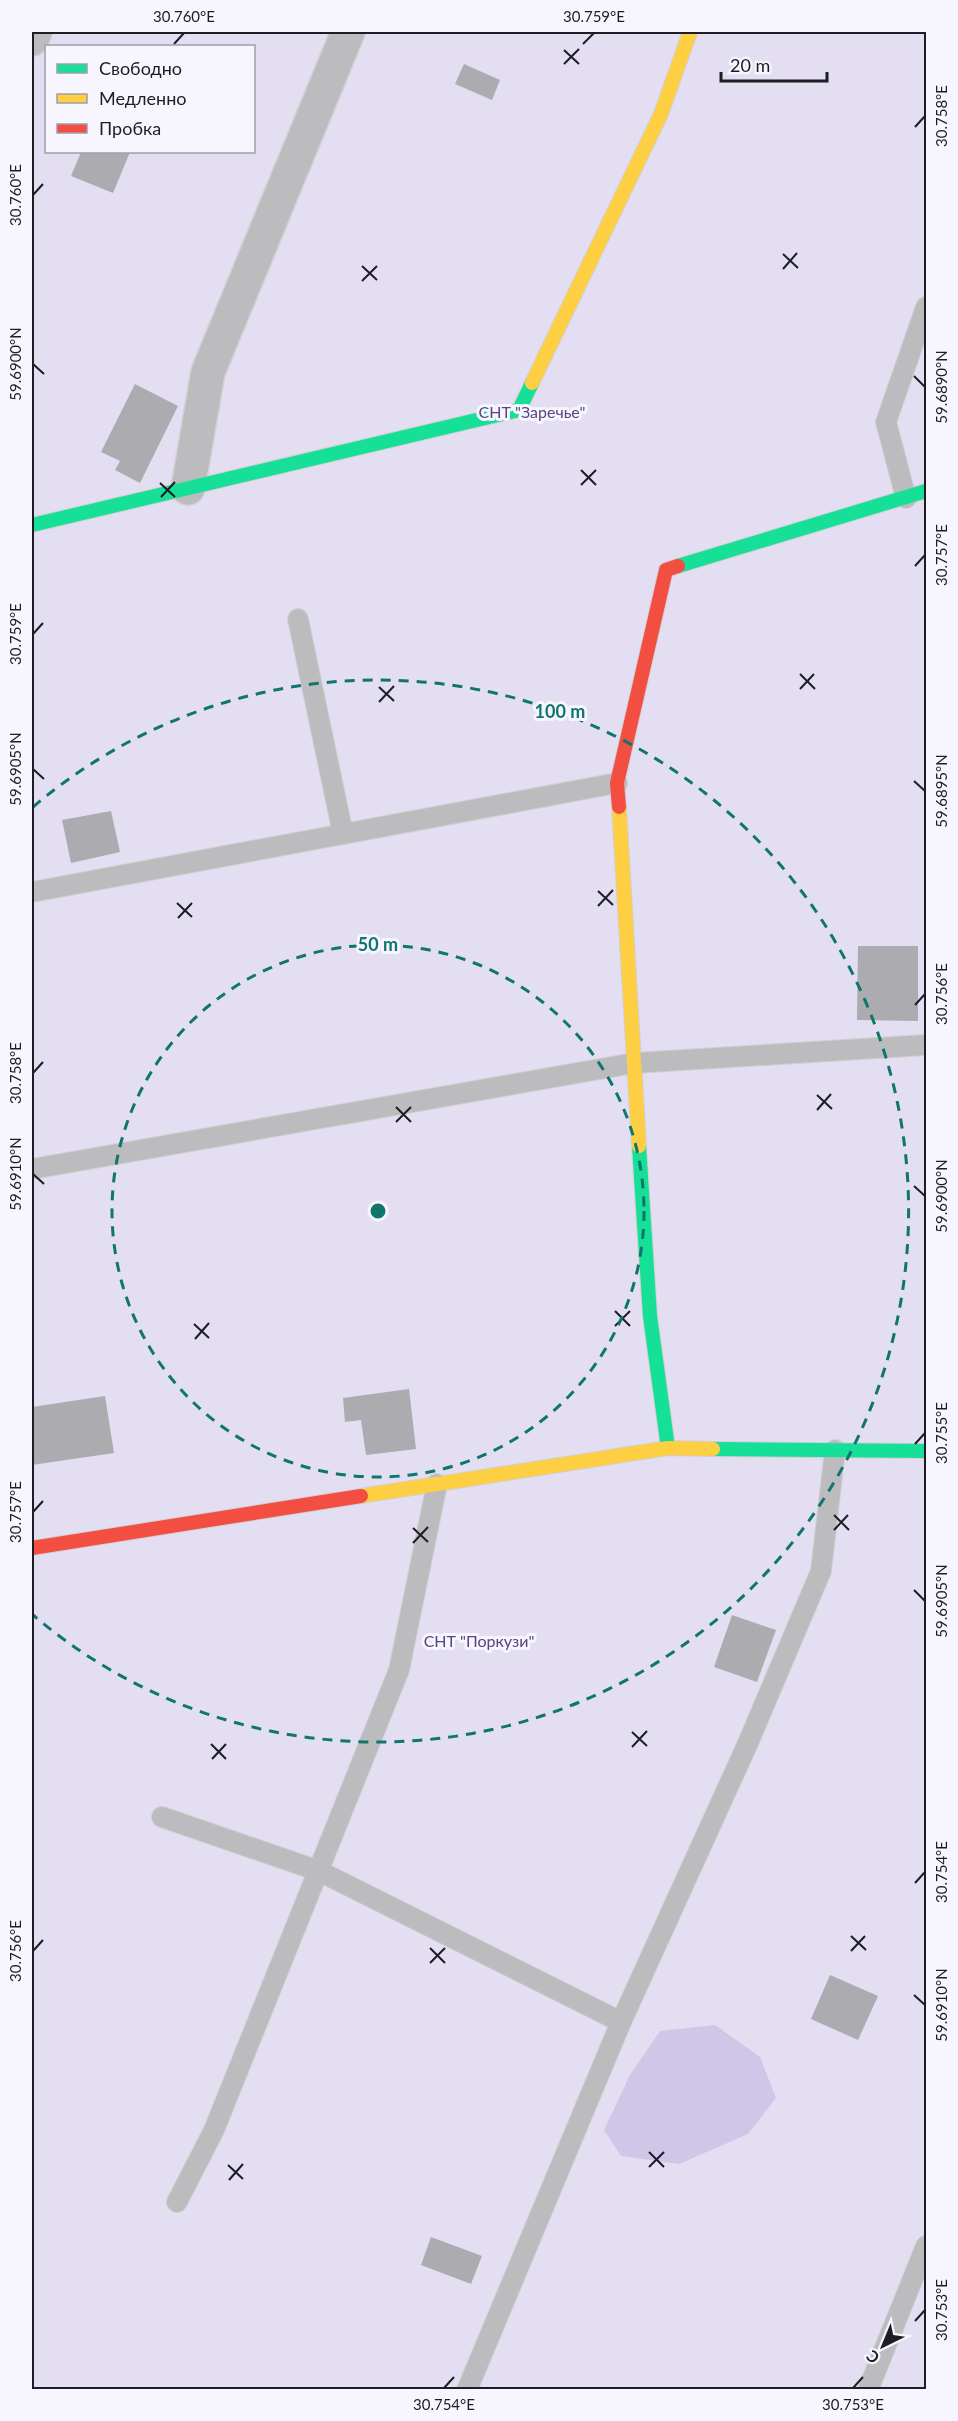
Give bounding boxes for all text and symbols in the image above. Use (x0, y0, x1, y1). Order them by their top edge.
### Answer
text: 30.760°E (153, 7, 215, 25)
text: 30.759°E (563, 7, 625, 25)
legend (45, 45, 255, 153)
scale bar (721, 45, 828, 83)
text: 20 m (730, 54, 770, 76)
text: Свободно (99, 57, 182, 79)
text: 30.758°E (932, 85, 950, 147)
text: Медленно (99, 87, 187, 109)
text: Пробка (99, 117, 161, 139)
text: 30.760°E (6, 164, 24, 226)
text: 59.6900°N (6, 327, 24, 401)
text: 59.6890°N (932, 350, 950, 424)
park label: СНТ "Заречье" (479, 402, 585, 421)
text: 30.757°E (932, 524, 950, 586)
text: 30.759°E (6, 603, 24, 665)
text: 100 m (535, 700, 585, 722)
text: 59.6905°N (6, 732, 24, 806)
text: 59.6895°N (932, 754, 950, 828)
text: 50 m (358, 933, 398, 955)
text: 30.756°E (932, 963, 950, 1025)
text: 30.758°E (6, 1042, 24, 1104)
text: 59.6910°N (6, 1137, 24, 1211)
text: 59.6900°N (932, 1159, 950, 1233)
centre of rings (368, 1201, 388, 1221)
text: 30.755°E (932, 1402, 950, 1464)
text: 30.757°E (6, 1481, 24, 1543)
text: 59.6905°N (932, 1564, 950, 1638)
park label: СНТ "Поркузи" (424, 1631, 534, 1650)
text: 30.754°E (932, 1841, 950, 1903)
text: 30.756°E (6, 1920, 24, 1982)
text: 59.6910°N (932, 1968, 950, 2042)
text: 30.753°E (932, 2279, 950, 2341)
north arrow (853, 2316, 913, 2376)
text: С (862, 2346, 883, 2368)
text: 30.754°E (413, 2395, 475, 2413)
text: 30.753°E (822, 2395, 884, 2413)

